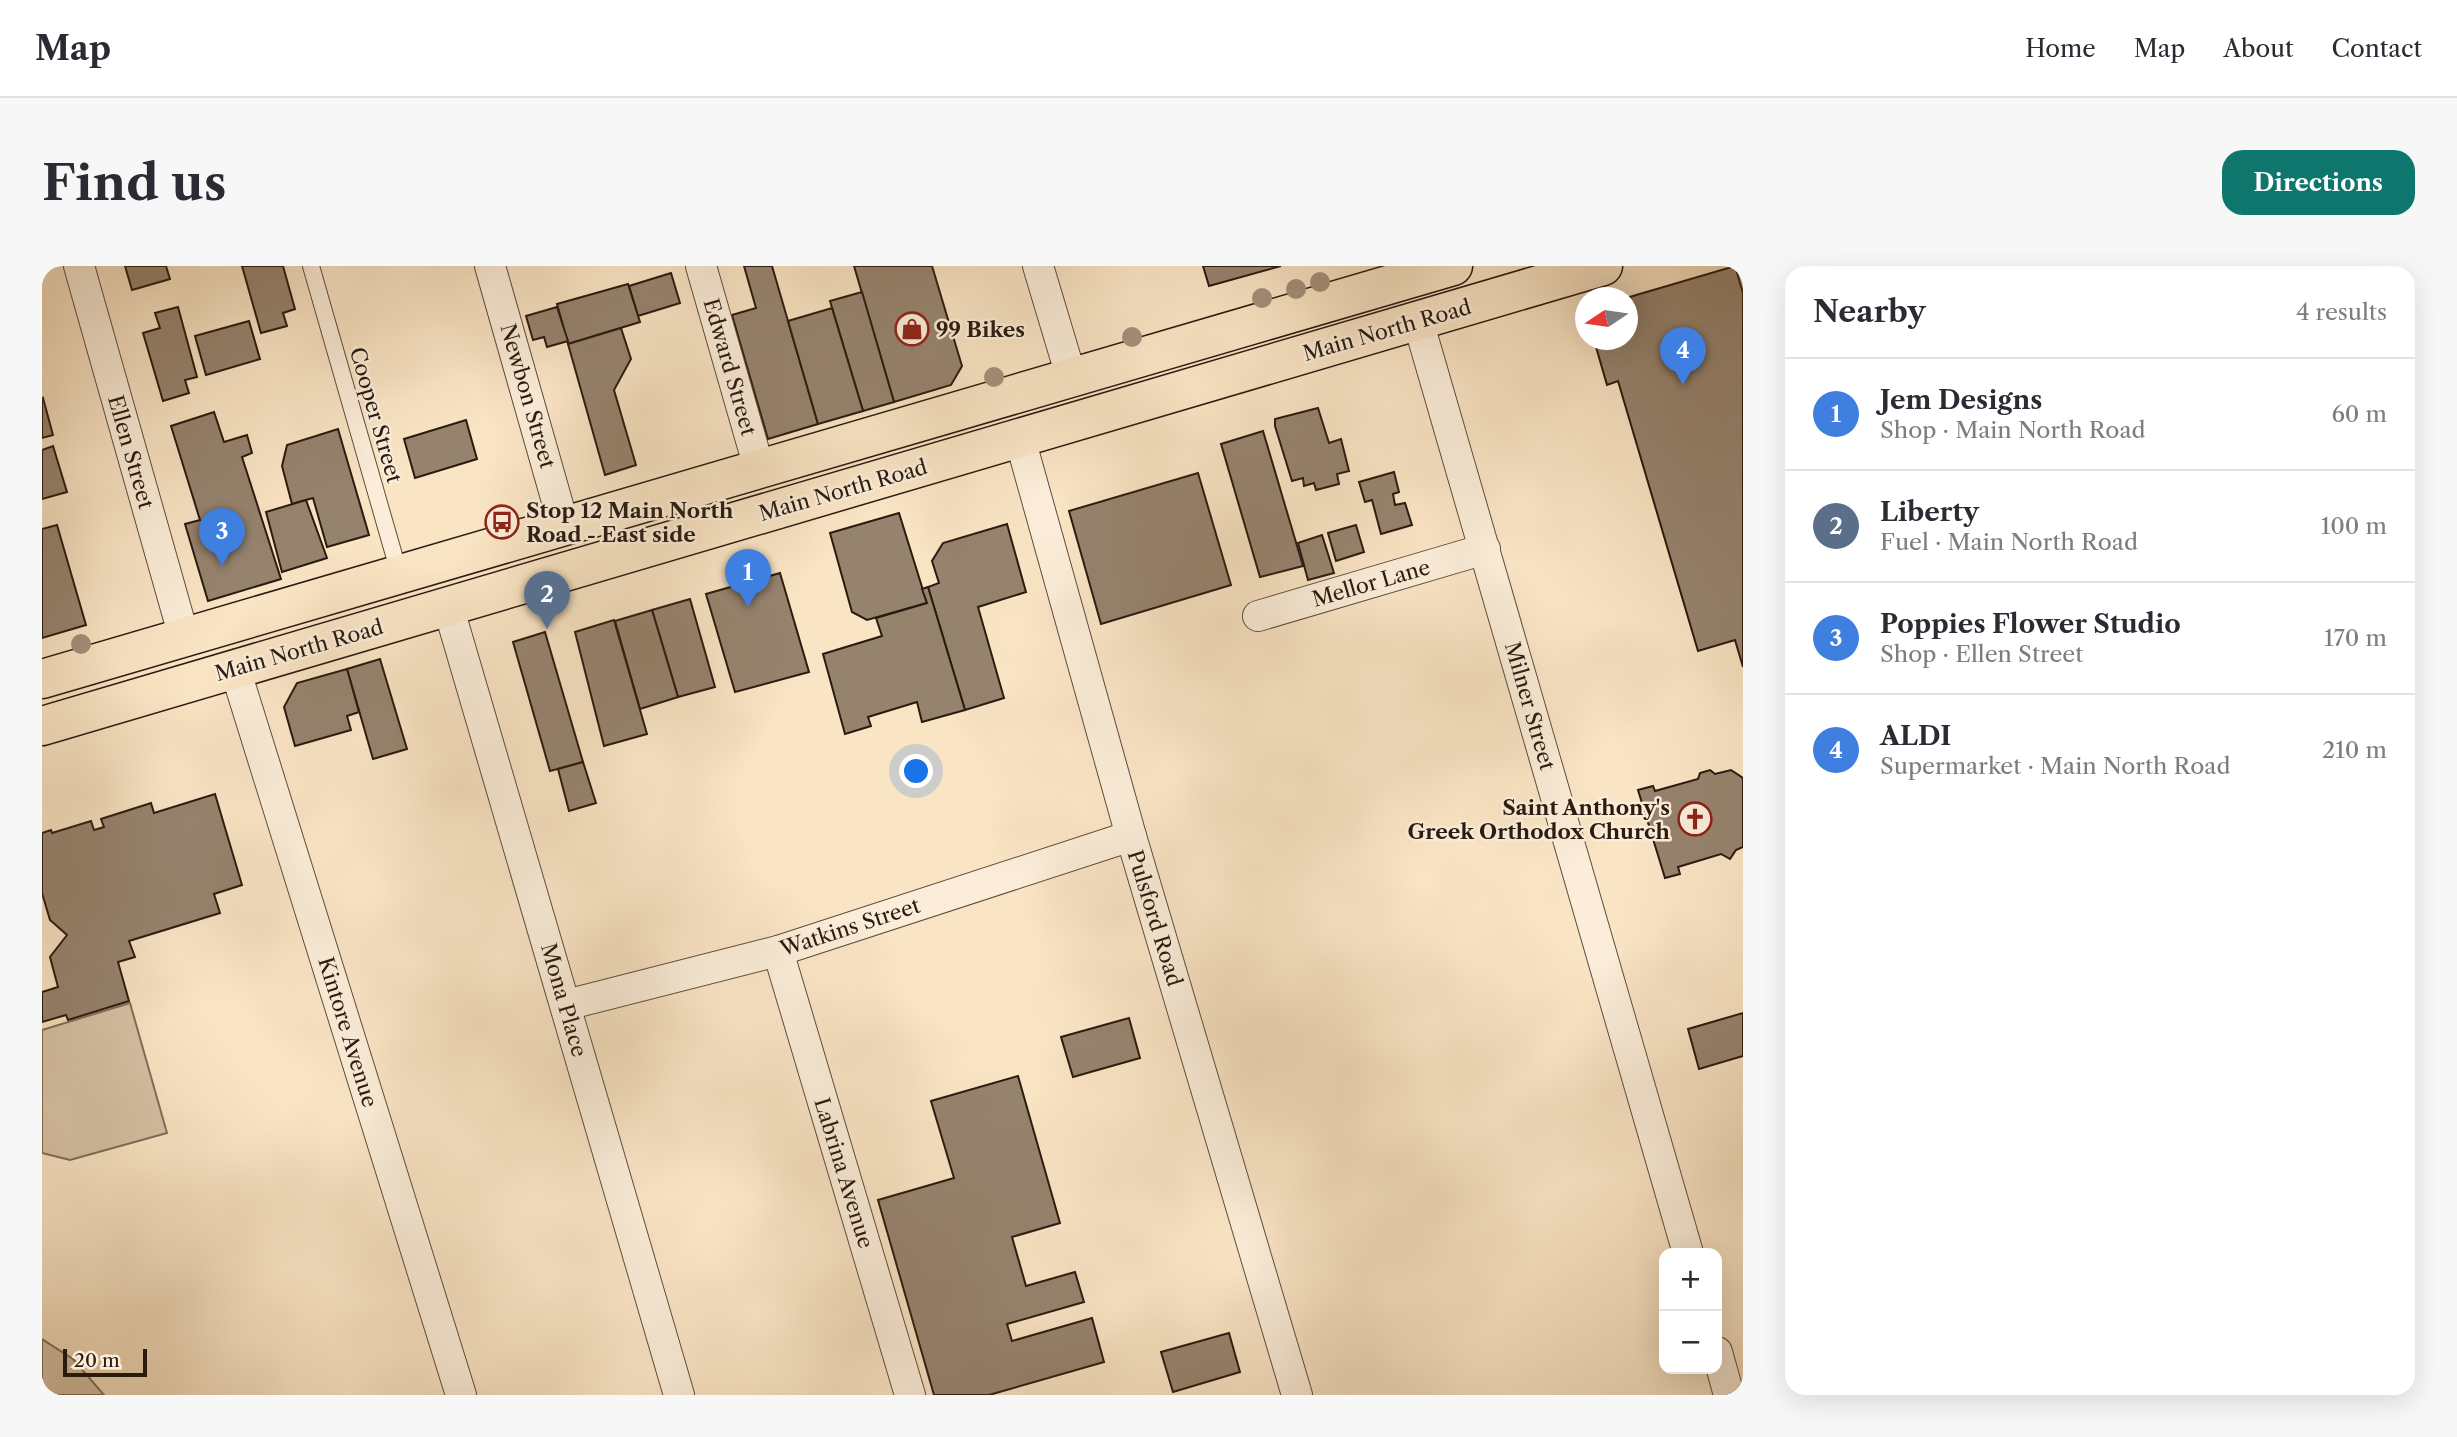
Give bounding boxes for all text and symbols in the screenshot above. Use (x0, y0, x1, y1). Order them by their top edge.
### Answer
text: Map (35, 28, 111, 69)
text: Home (2025, 34, 2096, 63)
text: Map (2134, 34, 2185, 63)
text: About (2223, 34, 2294, 63)
text: Contact (2332, 34, 2422, 63)
button: Directions (2222, 150, 2415, 215)
text: Find us (42, 152, 226, 213)
north arrow (1575, 287, 1638, 350)
text: Nearby (1813, 293, 1926, 330)
street label: Main North Road (1300, 294, 1474, 366)
street label: Edward Street (698, 296, 762, 439)
text: 4 results (2296, 298, 2387, 326)
shop icon: 99 Bikes (893, 310, 931, 348)
place label: 99 Bikes (936, 317, 1025, 342)
street label: Newbon Street (495, 321, 561, 472)
pin: 4 (1660, 327, 1706, 385)
street label: Cooper Street (345, 344, 407, 486)
text: Jem Designs (1880, 384, 2042, 416)
street label: Ellen Street (103, 392, 159, 512)
text: 1 (1831, 400, 1841, 428)
text: 60 m (2331, 400, 2387, 428)
text: Shop · Main North Road (1880, 416, 2146, 444)
street label: Main North Road (756, 454, 930, 526)
text: Liberty (1880, 496, 1979, 528)
place label: Stop 12 Main North Road - East side (526, 498, 734, 547)
bus stop icon: Stop 12 Main North Road - East side (483, 503, 521, 541)
pin: 3 (199, 508, 245, 566)
text: 2 (1829, 512, 1843, 540)
text: 100 m (2321, 512, 2387, 540)
text: Fuel · Main North Road (1880, 528, 2138, 556)
pin: 1 (725, 549, 771, 607)
street label: Mellor Lane (1309, 554, 1433, 612)
pin: 2 (524, 571, 570, 629)
text: Poppies Flower Studio (1880, 608, 2181, 640)
street label: Main North Road (212, 614, 386, 686)
text: 3 (1830, 624, 1843, 652)
text: 170 m (2324, 624, 2387, 652)
street label: Milner Street (1500, 639, 1560, 774)
text: Shop · Ellen Street (1880, 640, 2083, 668)
text: ALDI (1880, 720, 1951, 752)
text: 4 (1829, 736, 1843, 764)
text: 210 m (2322, 736, 2387, 764)
text: Supermarket · Main North Road (1880, 752, 2230, 780)
your location (899, 754, 933, 788)
place label: Saint Anthony's Greek Orthodox Church (1407, 795, 1671, 844)
church icon: Saint Anthony's Greek Orthodox Church (1676, 800, 1714, 838)
street label: Pulsford Road (1122, 847, 1188, 989)
street label: Watkins Street (776, 892, 924, 962)
street label: Mona Place (536, 940, 592, 1060)
street label: Kintore Avenue (313, 954, 383, 1110)
street label: Labrina Avenue (809, 1095, 879, 1251)
map controls (1659, 1248, 1722, 1374)
button: + (1659, 1248, 1722, 1311)
button: − (1659, 1311, 1722, 1374)
scale bar (63, 1346, 147, 1378)
text: 20 m (74, 1349, 120, 1372)

